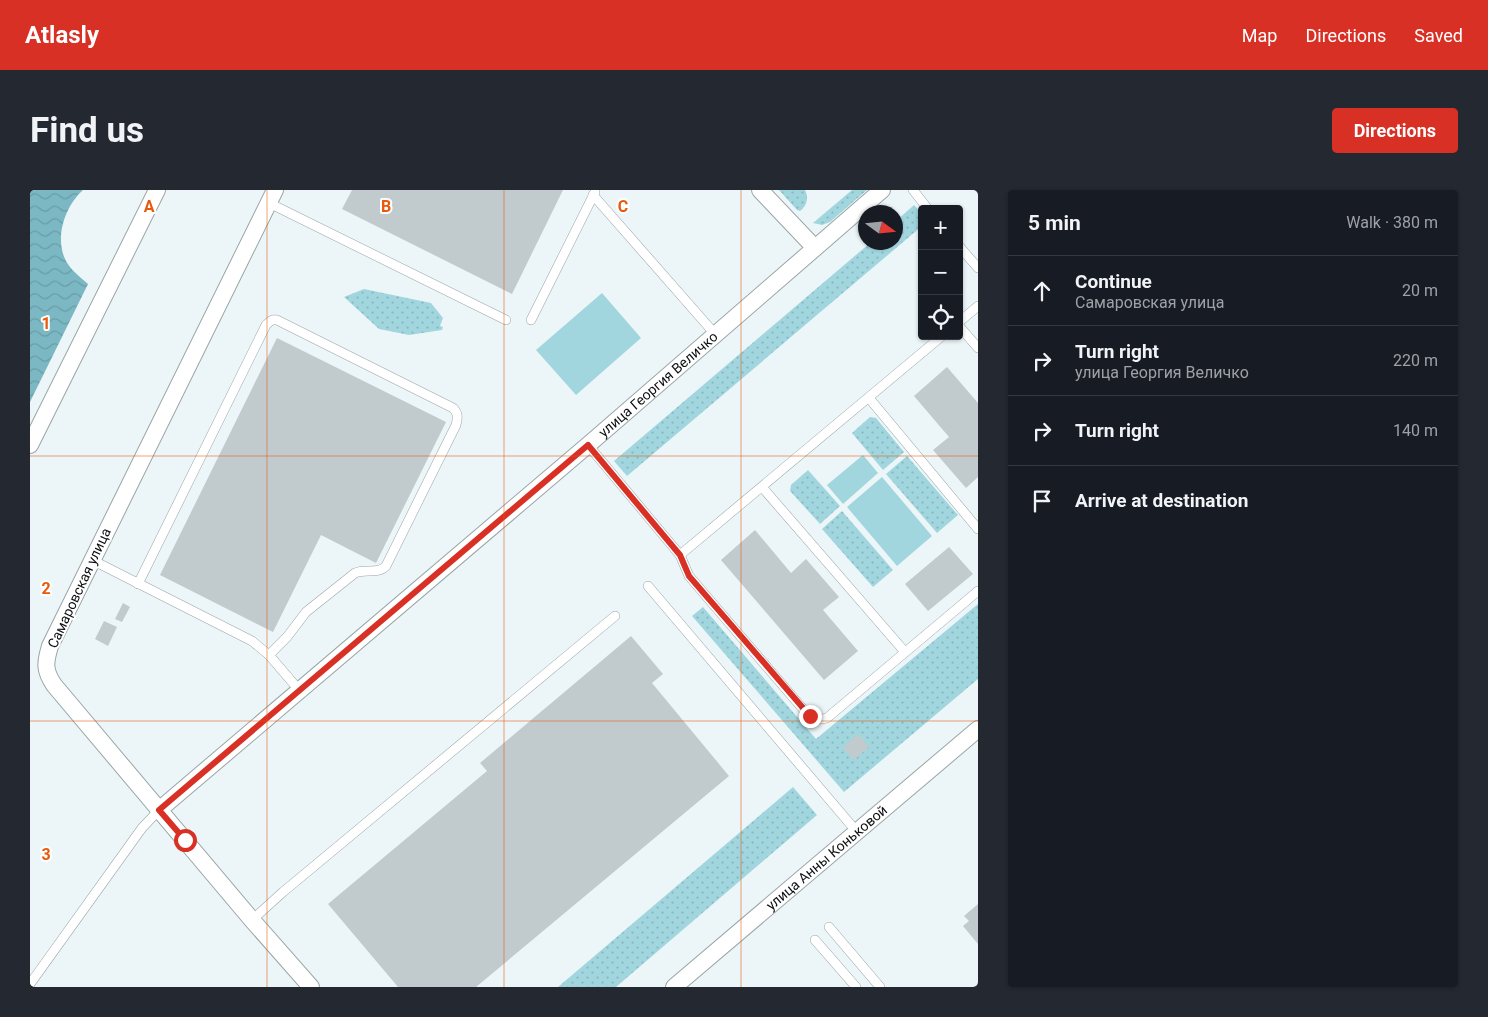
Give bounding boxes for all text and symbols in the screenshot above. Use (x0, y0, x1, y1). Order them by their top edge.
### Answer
text: Atlasly (25, 21, 99, 49)
text: Map (1242, 25, 1277, 46)
text: Directions (1305, 25, 1386, 46)
text: Saved (1414, 25, 1463, 46)
button: Directions (1332, 108, 1458, 153)
text: Find us (30, 110, 144, 151)
text: A (144, 197, 155, 216)
text: B (381, 197, 391, 216)
text: C (618, 197, 628, 216)
north arrow (858, 205, 903, 250)
map controls (918, 205, 963, 340)
button: + (918, 205, 963, 250)
text: 5 min (1028, 211, 1081, 235)
text: Walk · 380 m (1346, 213, 1438, 232)
button: − (918, 250, 963, 295)
text: Continue (1075, 270, 1152, 293)
icon: ahead (1028, 277, 1056, 305)
text: 20 m (1402, 281, 1438, 300)
text: Самаровская улица (1075, 293, 1224, 312)
button: locate (918, 295, 963, 340)
text: 1 (41, 314, 51, 333)
street label: улица Георгия Величко (595, 328, 721, 440)
text: Turn right (1075, 340, 1159, 363)
icon: right (1028, 347, 1056, 375)
text: 220 m (1393, 351, 1438, 370)
text: улица Георгия Величко (1075, 363, 1249, 382)
icon: right (1028, 417, 1056, 445)
text: Turn right (1075, 419, 1159, 442)
text: 140 m (1393, 421, 1438, 440)
icon: arrive (1028, 487, 1056, 515)
text: Arrive at destination (1075, 489, 1248, 512)
street label: Самаровская улица (44, 525, 114, 651)
text: 2 (41, 579, 51, 598)
route end (799, 705, 822, 728)
street label: улица Анны Коньковой (763, 802, 890, 913)
route start (174, 829, 197, 852)
text: 3 (41, 845, 51, 864)

